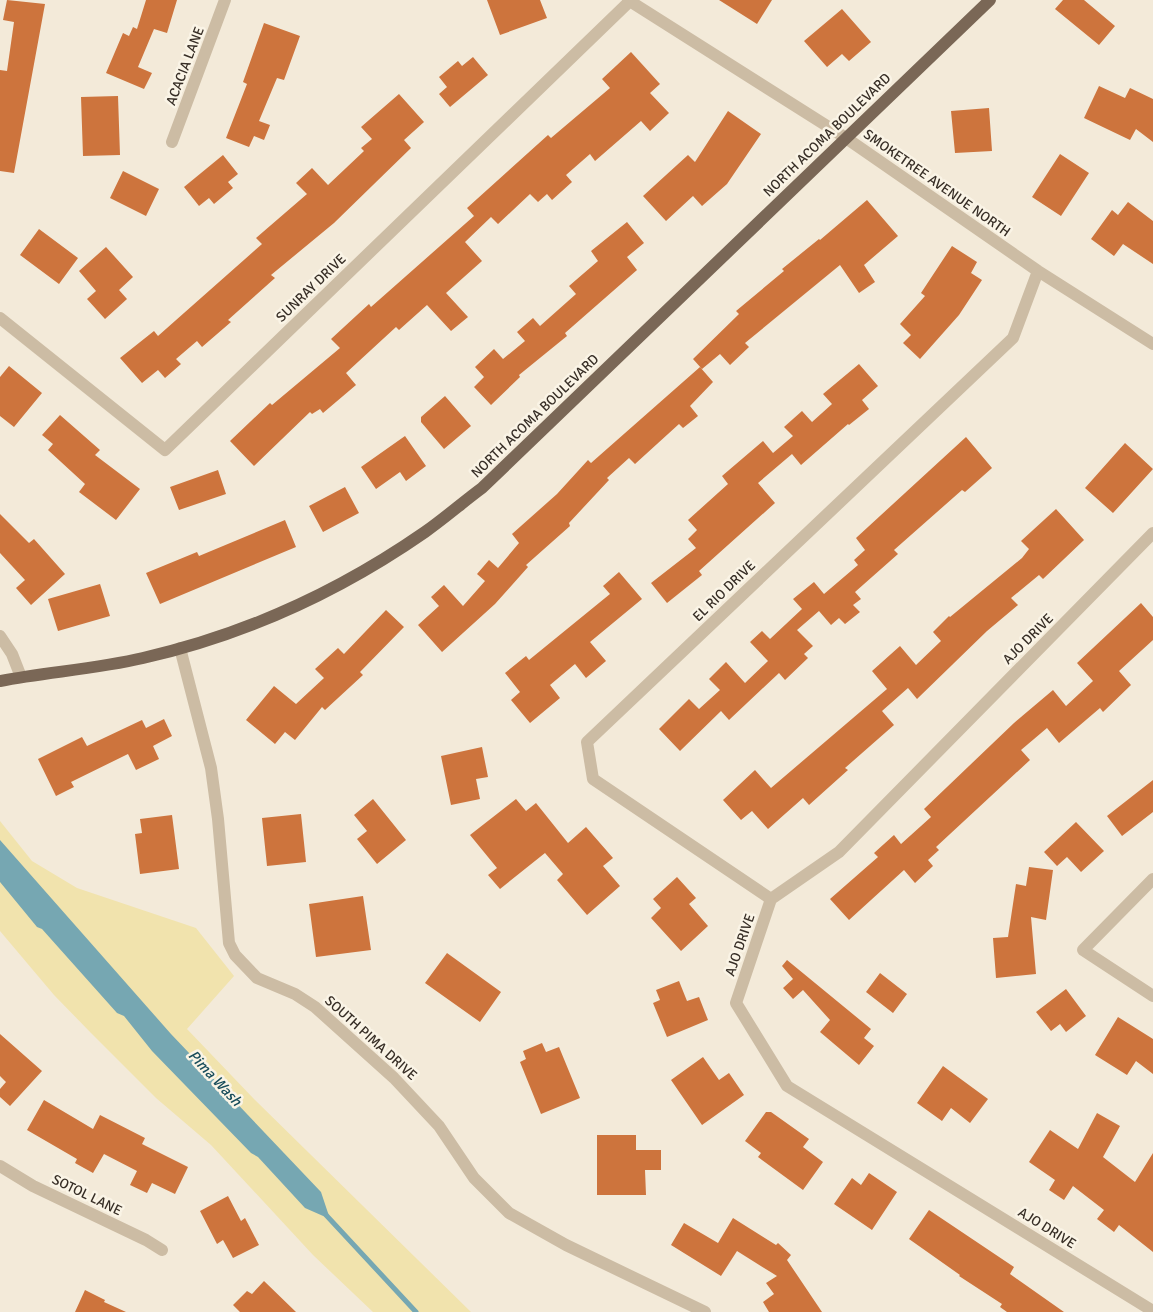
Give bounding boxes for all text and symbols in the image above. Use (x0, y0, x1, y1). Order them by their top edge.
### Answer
street label: ACACIA LANE (162, 24, 208, 108)
street label: NORTH ACOMA BOULEVARD (760, 70, 894, 200)
street label: SMOKETREE AVENUE NORTH (860, 126, 1014, 240)
street label: SUNRAY DRIVE (273, 250, 350, 326)
street label: NORTH ACOMA BOULEVARD (468, 351, 602, 481)
street label: EL RIO DRIVE (689, 557, 759, 625)
street label: AJO DRIVE (999, 610, 1057, 668)
street label: AJO DRIVE (721, 912, 759, 978)
street label: SOUTH PIMA DRIVE (321, 992, 421, 1084)
water label: Pima Wash (185, 1046, 246, 1110)
street label: SOTOL LANE (49, 1171, 125, 1219)
street label: AJO DRIVE (1015, 1204, 1079, 1252)

